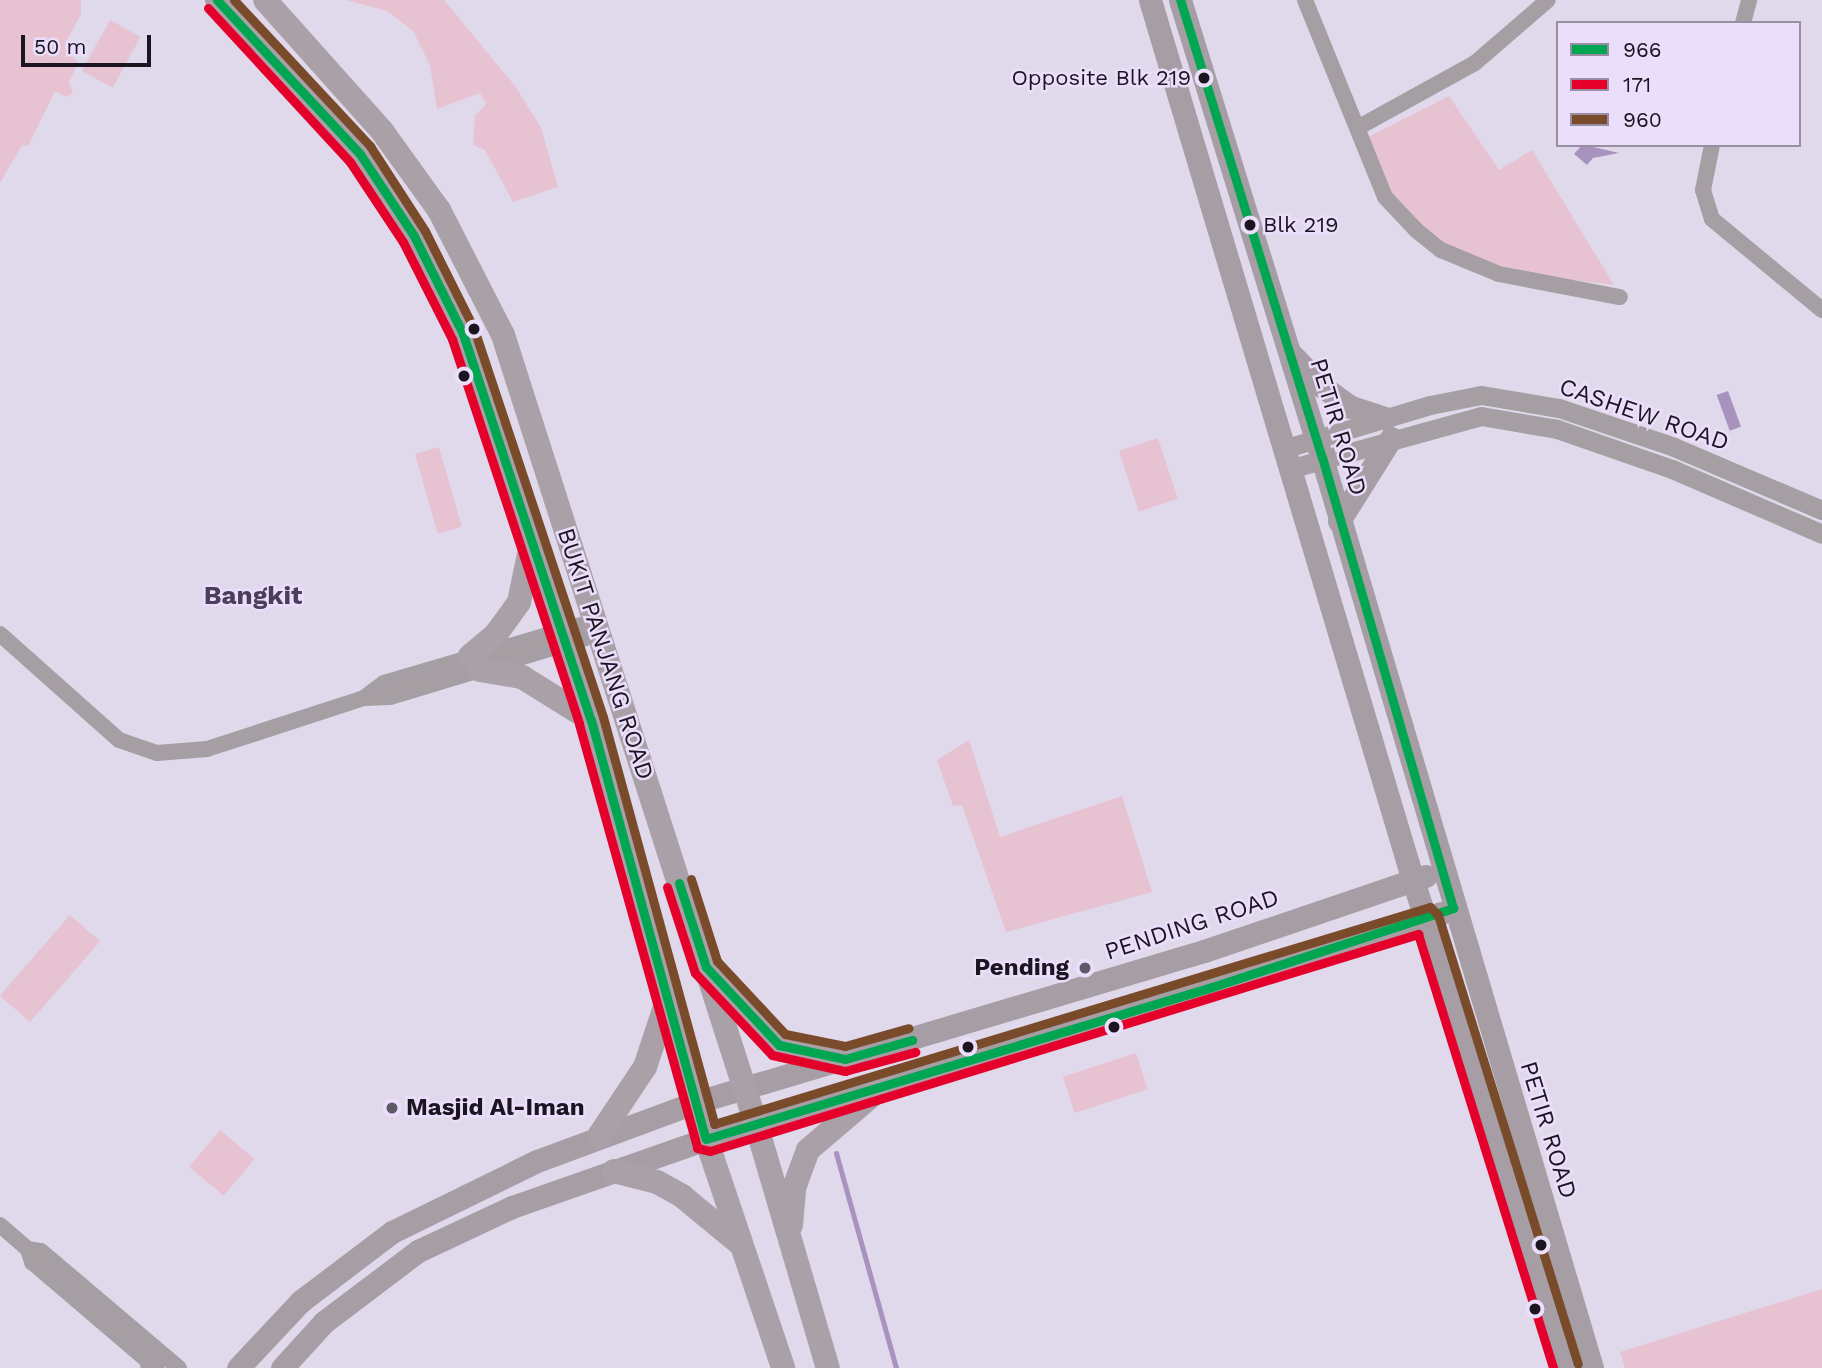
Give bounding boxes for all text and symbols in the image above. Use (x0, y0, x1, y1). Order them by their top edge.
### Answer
scale bar (24, 21, 154, 65)
legend (1556, 21, 1801, 147)
text: 50 m (34, 34, 86, 59)
text: 966 (1623, 37, 1662, 62)
place label: Opposite Blk 219 (1011, 65, 1191, 91)
marker: Opposite Blk 219 (1197, 71, 1211, 85)
text: 171 (1623, 72, 1651, 97)
text: 960 (1623, 107, 1662, 132)
place label: Blk 219 (1263, 212, 1339, 238)
marker: Blk 219 (1243, 218, 1257, 232)
unlabelled marker (467, 322, 481, 336)
street label: PETIR ROAD (1303, 355, 1373, 499)
unlabelled marker (457, 369, 471, 383)
street label: CASHEW ROAD (1555, 372, 1733, 458)
street label: BUKIT PANJANG ROAD (551, 524, 659, 784)
district label: Bangkit (204, 580, 302, 612)
street label: PENDING ROAD (1101, 883, 1283, 967)
place label: Pending (974, 954, 1069, 982)
marker: Pending (1075, 958, 1095, 978)
unlabelled marker (1107, 1020, 1121, 1034)
unlabelled marker (961, 1040, 975, 1054)
street label: PETIR ROAD (1513, 1058, 1583, 1202)
place label: Masjid Al-Iman (406, 1094, 585, 1122)
marker: Masjid Al-Iman (384, 1100, 400, 1116)
unlabelled marker (1534, 1238, 1548, 1252)
unlabelled marker (1528, 1302, 1542, 1316)

